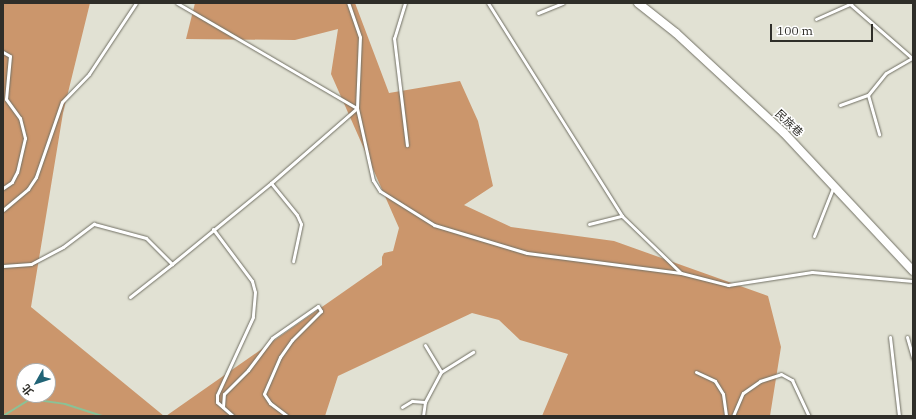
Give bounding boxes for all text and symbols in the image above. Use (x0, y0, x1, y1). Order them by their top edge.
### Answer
scale bar (772, 16, 875, 42)
text: 100 m (777, 23, 813, 38)
street label: 民族巷 (773, 107, 805, 139)
north arrow (16, 363, 56, 403)
text: 北 (19, 381, 36, 399)

